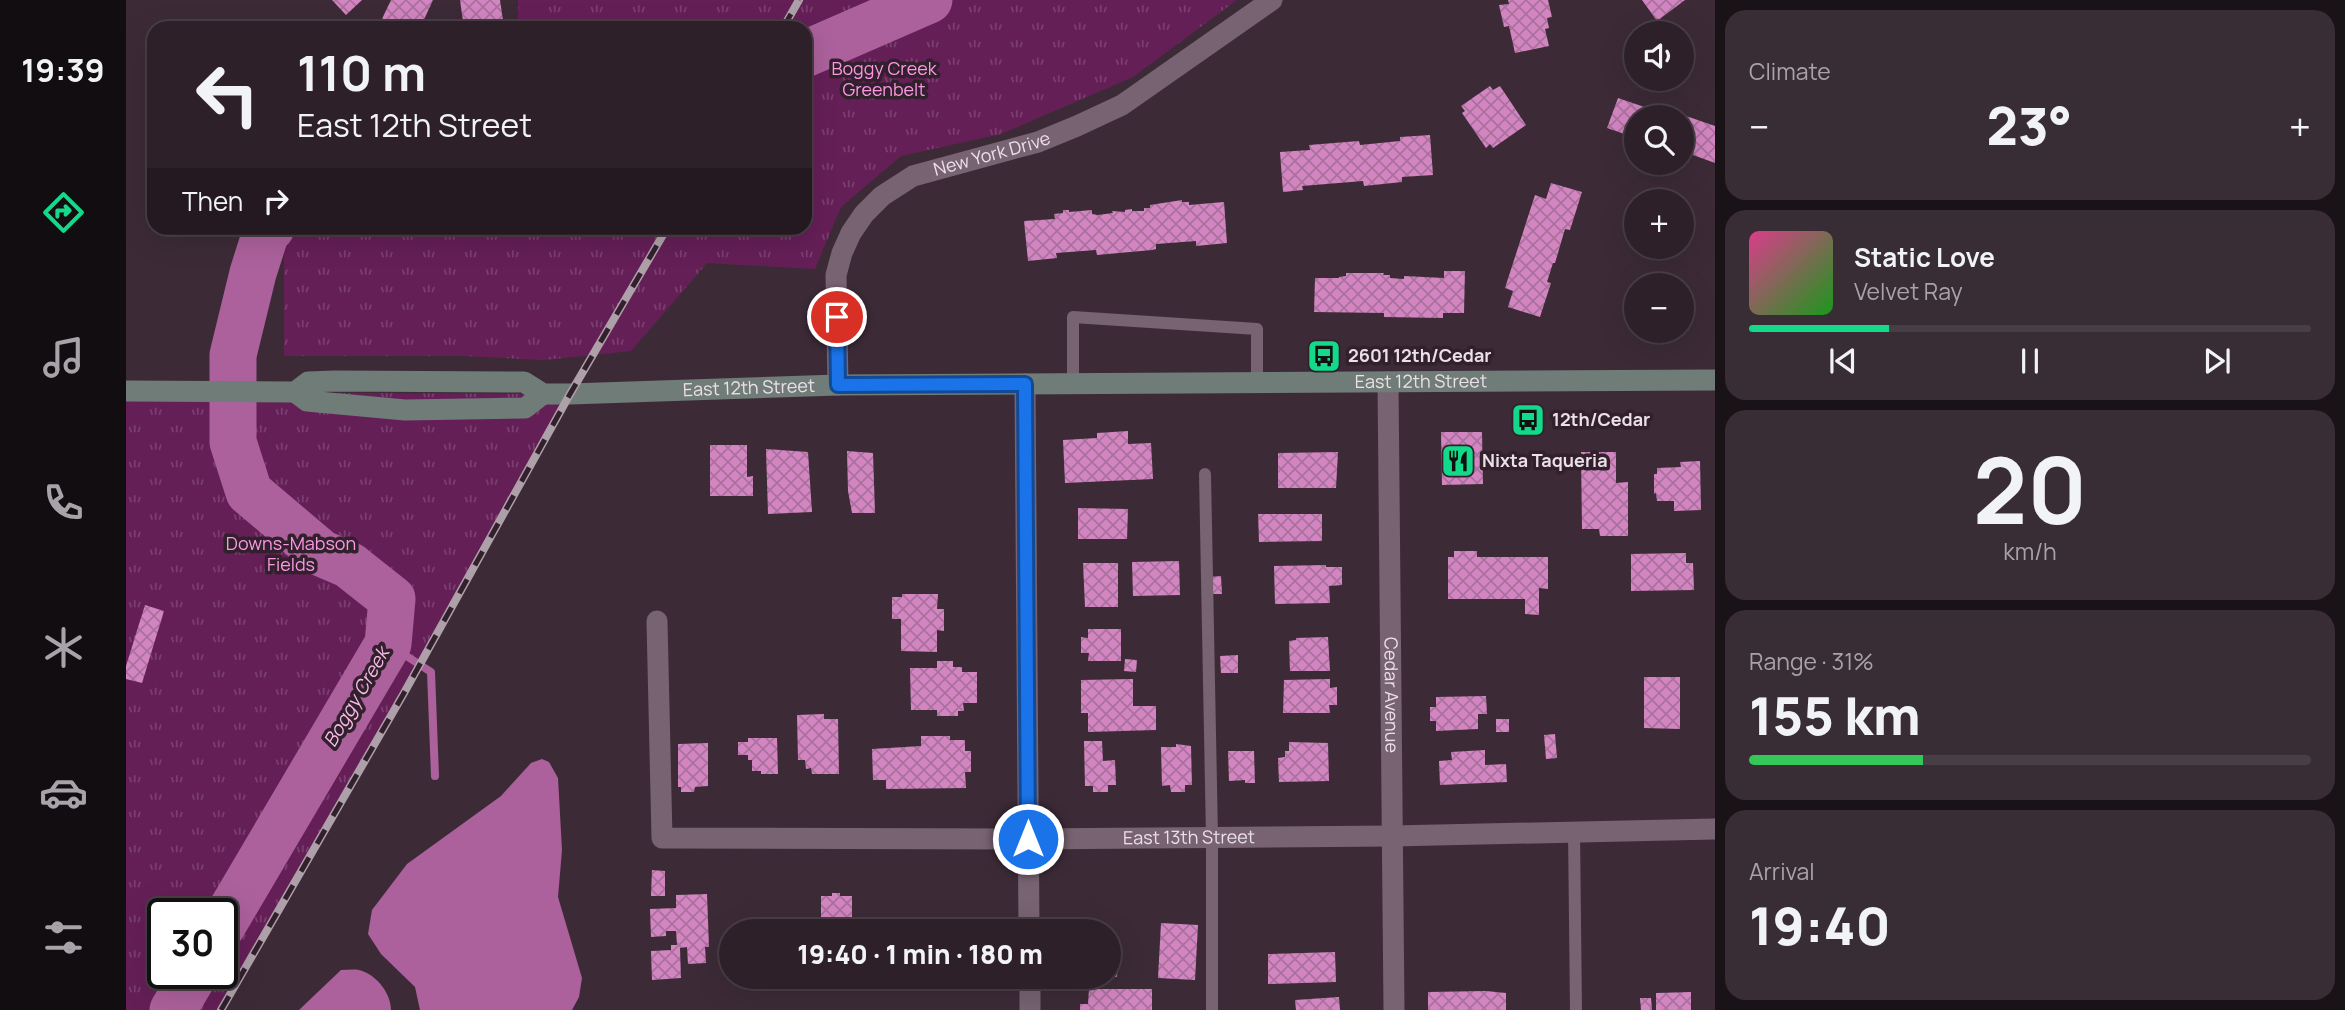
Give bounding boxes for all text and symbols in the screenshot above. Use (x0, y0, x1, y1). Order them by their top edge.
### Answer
map controls (1624, 21, 1694, 343)
button: sound (1624, 21, 1694, 91)
text: 110 m (297, 39, 426, 106)
text: 19:39 (21, 48, 105, 92)
icon: left (182, 49, 273, 140)
text: Climate (1749, 55, 1831, 87)
park label: Boggy Creek Greenbelt (831, 56, 938, 101)
text: 23° (1987, 90, 2072, 161)
text: − (1749, 100, 1770, 152)
text: + (2289, 100, 2311, 152)
text: East 12th Street (297, 103, 532, 147)
button: search (1624, 105, 1694, 175)
street label: New York Drive (931, 125, 1054, 181)
icon: right (257, 182, 295, 220)
text: Then (182, 183, 243, 219)
icon: directions (39, 188, 88, 237)
button: + (1624, 189, 1694, 259)
text: Static Love (1854, 239, 1995, 275)
button: − (1624, 273, 1694, 343)
text: Velvet Ray (1854, 275, 1963, 307)
pin (807, 287, 867, 347)
icon: arrive (818, 298, 856, 336)
icon: music (39, 333, 88, 382)
bus stop icon: 2601 12th/Cedar (1305, 337, 1343, 375)
icon: previous (1824, 342, 1862, 380)
icon: pause (2011, 342, 2049, 380)
icon: next (2198, 342, 2236, 380)
place label: 2601 12th/Cedar (1348, 343, 1491, 367)
street label: East 12th Street (1355, 368, 1487, 393)
street label: East 12th Street (682, 373, 815, 401)
bus stop icon: 12th/Cedar (1509, 401, 1547, 439)
place label: 12th/Cedar (1552, 407, 1650, 431)
text: 20 (1973, 427, 2087, 551)
restaurant icon: Nixta Taqueria (1439, 442, 1477, 480)
place label: Nixta Taqueria (1482, 448, 1608, 472)
icon: phone (39, 478, 88, 527)
park label: Downs-Mabson Fields (226, 531, 356, 576)
text: km/h (2003, 535, 2057, 567)
icon: climate (39, 623, 88, 672)
street label: Cedar Avenue (1379, 637, 1405, 753)
water label: Boggy Creek (317, 640, 396, 752)
text: Range · 31% (1749, 645, 1874, 677)
text: 155 km (1749, 680, 1921, 751)
icon: car (39, 768, 88, 817)
position arrow (991, 802, 1065, 876)
street label: East 13th Street (1123, 824, 1255, 849)
text: Arrival (1749, 855, 1815, 887)
text: 19:40 (1749, 890, 1891, 961)
speed limit sign: 30 (147, 898, 238, 989)
icon: filters (39, 913, 88, 962)
text: 19:40 · 1 min · 180 m (797, 936, 1043, 972)

